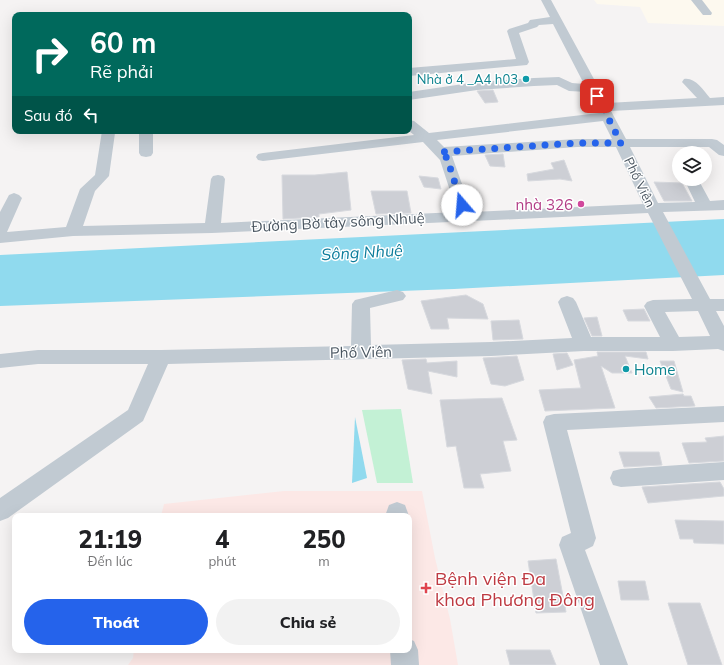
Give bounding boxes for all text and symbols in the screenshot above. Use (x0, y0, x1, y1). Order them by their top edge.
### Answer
text: 60 m (90, 25, 156, 60)
icon: right (24, 28, 76, 80)
text: Rẽ phải (90, 60, 153, 83)
place label: Nhà ở 4 _A4 h03 (417, 71, 518, 87)
marker: Nhà ở 4 _A4 h03 (521, 74, 531, 84)
pin (580, 79, 614, 113)
icon: arrive (586, 85, 608, 107)
icon: left (80, 104, 102, 126)
text: Sau đó (24, 106, 72, 125)
map controls (672, 146, 712, 186)
button: layers (672, 146, 712, 186)
street label: Phố Viên (621, 154, 659, 210)
position arrow (441, 184, 483, 226)
place label: nhà 326 (516, 195, 573, 214)
marker: nhà 326 (576, 199, 586, 209)
street label: Đường Bờ tây sông Nhuệ (251, 208, 425, 236)
water label: Sông Nhuệ (321, 240, 404, 264)
street label: Phố Viên (330, 342, 392, 362)
place label: Home (634, 360, 675, 379)
marker: Home (621, 364, 631, 374)
text: 21:19 (78, 524, 142, 554)
text: 4 (215, 524, 230, 554)
text: 250 (302, 524, 346, 554)
text: Đến lúc (88, 553, 133, 569)
text: phút (209, 553, 236, 569)
text: m (318, 553, 330, 569)
place label: Bệnh viện Đa khoa Phương Đông (435, 567, 595, 611)
marker: Bệnh viện Đa khoa Phương Đông (420, 582, 432, 594)
button: Thoát (24, 599, 208, 645)
button: Chia sẻ (216, 599, 400, 645)

